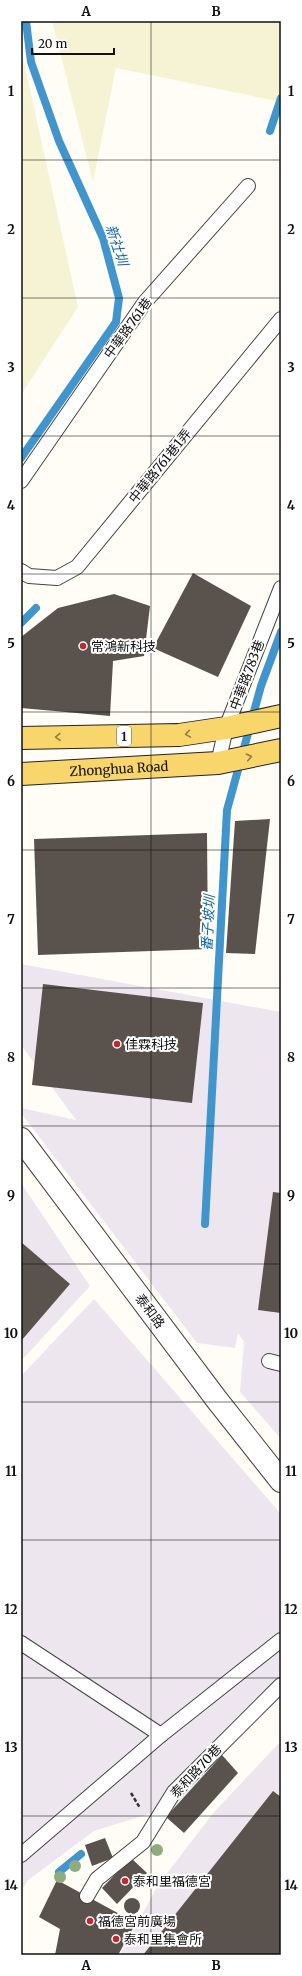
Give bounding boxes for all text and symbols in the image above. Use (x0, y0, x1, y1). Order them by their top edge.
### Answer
text: A (80, 3, 91, 20)
text: B (211, 3, 221, 20)
scale bar (32, 30, 114, 56)
text: 20 m (38, 36, 67, 51)
text: 1 (8, 83, 14, 100)
text: 1 (288, 83, 294, 100)
text: 2 (7, 221, 15, 238)
text: 2 (287, 221, 295, 238)
water label: 新社圳 (102, 222, 133, 270)
street label: 中華路761巷 (100, 294, 156, 362)
text: 3 (7, 359, 15, 376)
text: 3 (287, 359, 295, 376)
street label: 中華路761巷1弄 (125, 426, 195, 506)
text: 4 (7, 497, 16, 514)
text: 4 (287, 497, 296, 514)
text: 5 (7, 635, 15, 652)
text: 5 (287, 635, 295, 652)
place label: 常鴻新科技 (91, 638, 156, 655)
street label: 中華路783巷 (226, 638, 268, 712)
marker: 常鴻新科技 (78, 641, 88, 651)
road number: 1 (117, 726, 131, 746)
one-way arrow (185, 729, 191, 738)
one-way arrow (55, 733, 61, 741)
one-way arrow (246, 753, 252, 761)
street label: Zhonghua Road (69, 757, 169, 780)
text: 6 (7, 773, 15, 790)
text: 6 (287, 773, 295, 790)
water label: 番子坡圳 (198, 893, 219, 951)
text: 7 (7, 911, 15, 928)
text: 7 (287, 911, 295, 928)
place label: 佳霖科技 (125, 1036, 177, 1053)
marker: 佳霖科技 (112, 1039, 122, 1049)
text: 8 (7, 1049, 15, 1066)
text: 8 (287, 1049, 295, 1066)
text: 9 (7, 1187, 15, 1204)
text: 9 (287, 1187, 295, 1204)
street label: 泰和路 (131, 1290, 169, 1332)
text: 10 (4, 1325, 18, 1342)
text: 10 (284, 1325, 298, 1342)
text: 11 (5, 1463, 17, 1480)
text: 11 (285, 1463, 297, 1480)
text: 12 (4, 1601, 18, 1618)
text: 12 (284, 1601, 298, 1618)
text: 13 (4, 1739, 18, 1756)
text: 13 (284, 1739, 298, 1756)
street label: 泰和路70巷 (167, 1741, 225, 1801)
place label: 泰和里福德宮 (133, 1873, 211, 1890)
marker: 泰和里福德宮 (120, 1876, 130, 1886)
text: 14 (4, 1877, 19, 1894)
text: 14 (284, 1877, 299, 1894)
place label: 福德宮前廣場 (98, 1913, 176, 1930)
marker: 福德宮前廣場 (85, 1916, 95, 1926)
place label: 泰和里集會所 (124, 1931, 202, 1948)
marker: 泰和里集會所 (111, 1934, 121, 1944)
text: A (80, 1957, 91, 1974)
text: B (211, 1957, 221, 1974)

